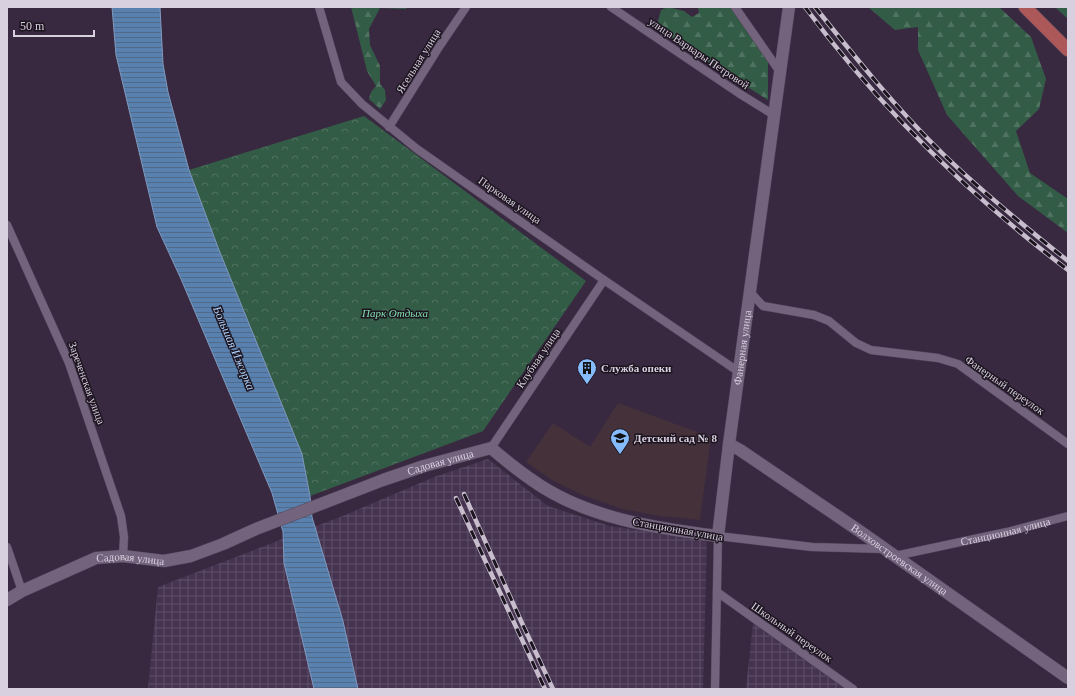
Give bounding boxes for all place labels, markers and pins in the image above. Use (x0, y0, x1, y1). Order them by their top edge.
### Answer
building icon: Служба опеки (576, 357, 598, 385)
place label: Служба опеки (601, 362, 672, 374)
school or university icon: Детский сад № 8 (609, 427, 631, 455)
place label: Детский сад № 8 (634, 432, 717, 444)

